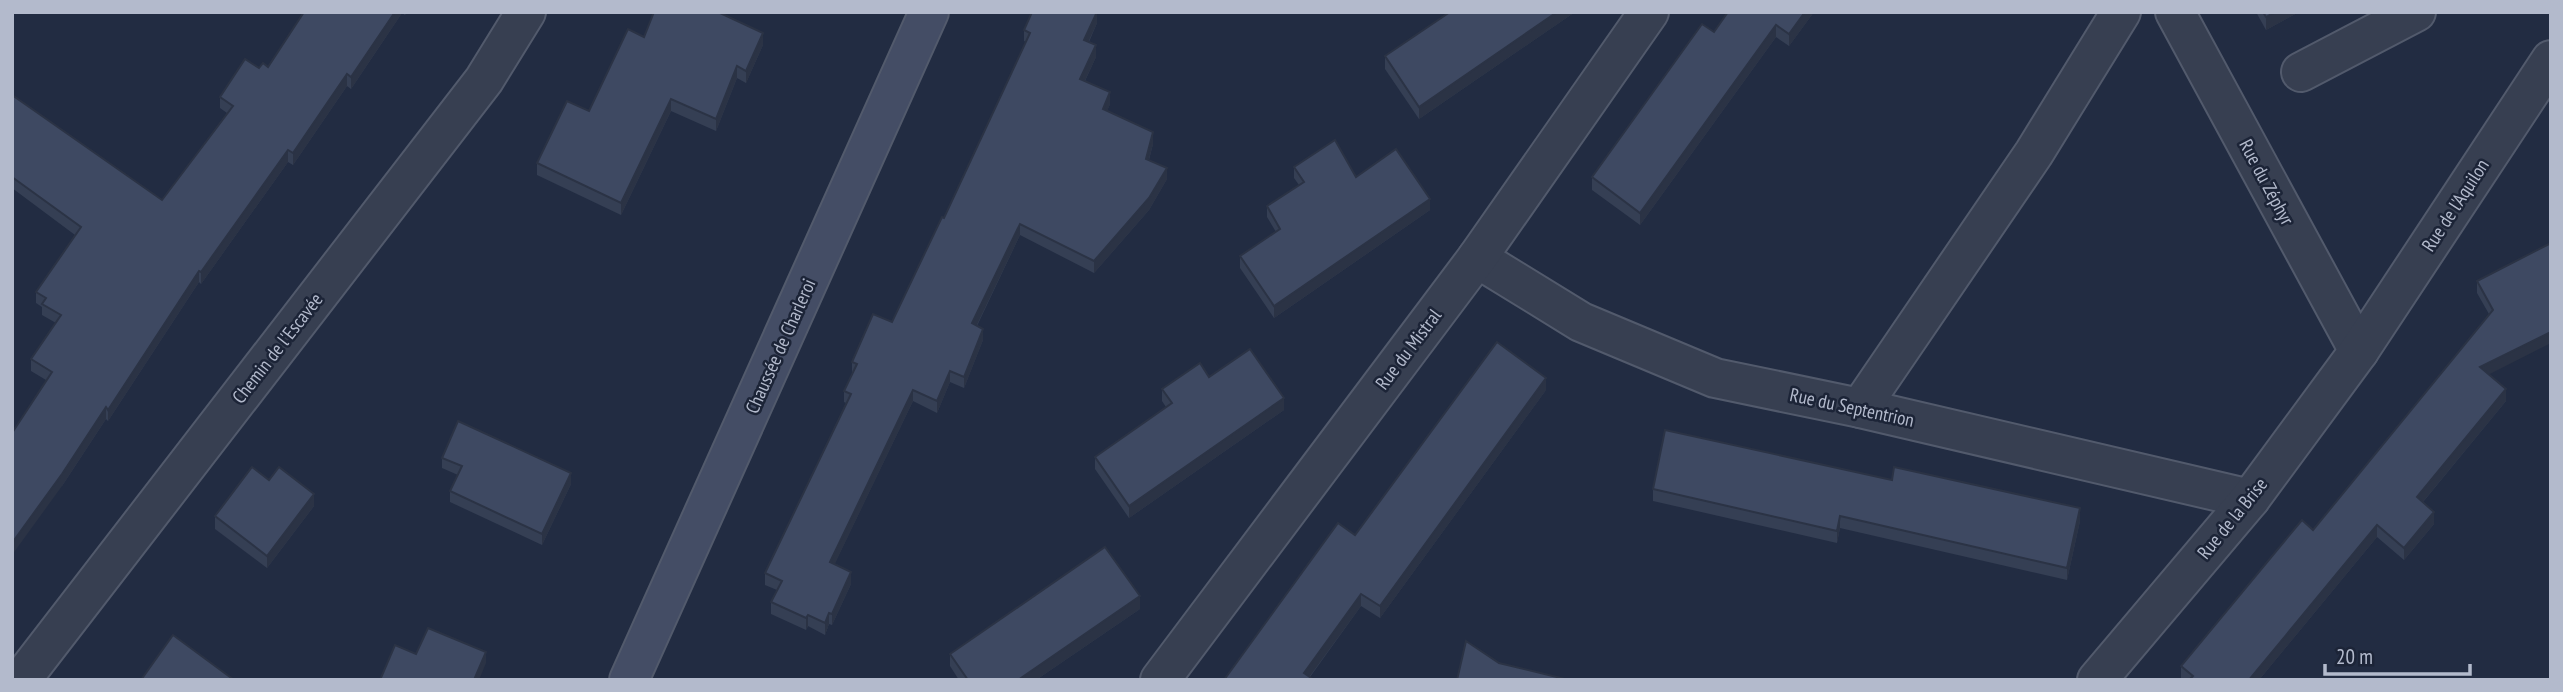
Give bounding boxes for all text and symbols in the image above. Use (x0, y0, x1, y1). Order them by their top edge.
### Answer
street label: Rue du Zéphyr (2234, 135, 2300, 230)
street label: Rue de l'Aquilon (2416, 154, 2494, 256)
street label: Chaussée de Charleroi (740, 275, 820, 417)
street label: Chemin de l'Escavée (226, 288, 328, 408)
street label: Rue du Mistral (1370, 303, 1446, 394)
street label: Rue du Septentrion (1788, 382, 1916, 432)
street label: Rue de la Brise (2192, 472, 2272, 564)
scale bar (2325, 632, 2470, 676)
text: 20 m (2336, 643, 2373, 670)

